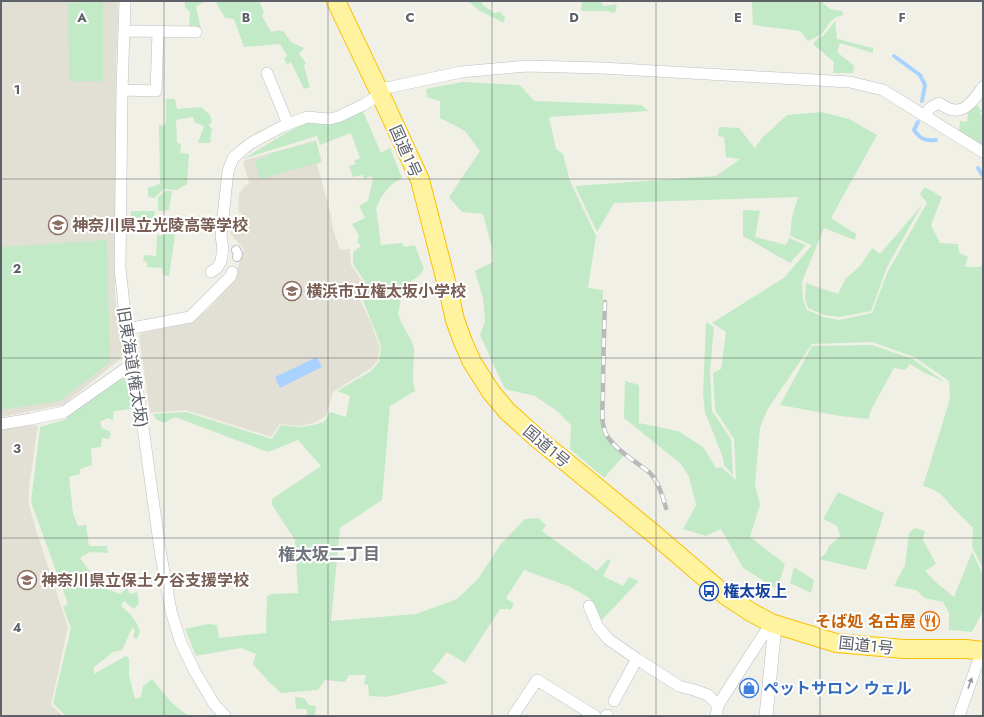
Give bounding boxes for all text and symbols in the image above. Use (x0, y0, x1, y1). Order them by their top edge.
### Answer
text: A (76, 8, 87, 27)
text: B (242, 8, 251, 27)
text: C (405, 8, 415, 27)
text: D (569, 8, 579, 27)
text: E (734, 8, 742, 27)
text: F (898, 8, 906, 27)
text: 1 (14, 80, 20, 99)
street label: 国道1号 (384, 121, 427, 181)
school or university icon: 神奈川県立光陵高等学校 (47, 214, 69, 236)
place label: 神奈川県立光陵高等学校 (72, 214, 248, 237)
text: 2 (13, 259, 21, 278)
school or university icon: 横浜市立権太坂小学校 (281, 280, 303, 302)
place label: 横浜市立権太坂小学校 (306, 280, 466, 303)
street label: 旧東海道(権太坂) (112, 305, 153, 429)
street label: 国道1号 (518, 420, 575, 473)
text: 3 (13, 439, 21, 458)
district label: 権太坂二丁目 (278, 542, 380, 566)
school or university icon: 神奈川県立保土ケ谷支援学校 (16, 569, 38, 591)
place label: 神奈川県立保土ケ谷支援学校 (41, 569, 249, 592)
bus stop icon: 権太坂上 (698, 580, 720, 602)
place label: 権太坂上 (723, 580, 787, 603)
place label: そば処 名古屋 (815, 610, 916, 633)
restaurant icon: そば処 名古屋 (919, 610, 941, 632)
text: 4 (12, 618, 22, 637)
street label: 国道1号 (837, 631, 895, 660)
shop icon: ペットサロン ウェル (738, 677, 760, 699)
place label: ペットサロン ウェル (763, 677, 912, 700)
one-way arrow (967, 677, 973, 689)

